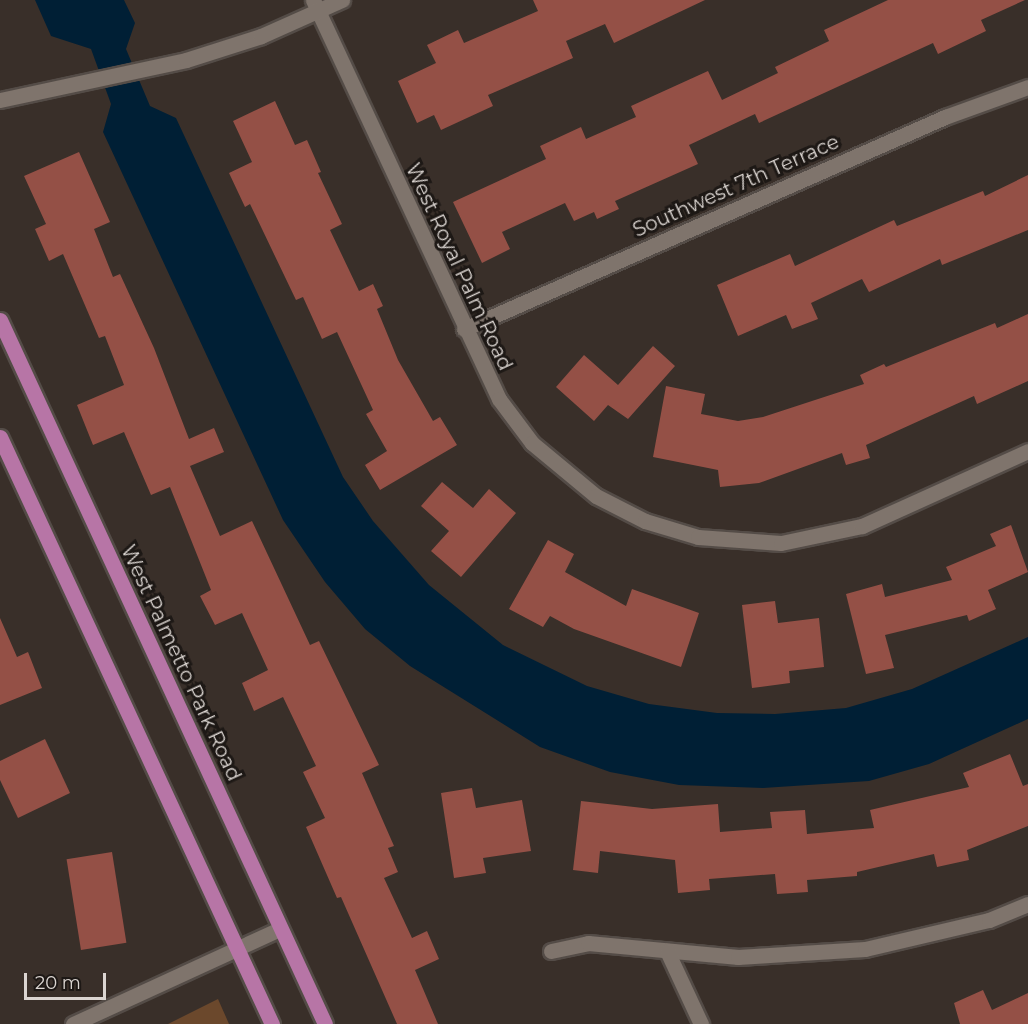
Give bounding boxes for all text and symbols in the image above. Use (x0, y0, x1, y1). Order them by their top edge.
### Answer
street label: Southwest 7th Terrace (629, 130, 843, 242)
street label: West Royal Palm Road (400, 160, 518, 374)
street label: West Palmetto Park Road (116, 541, 246, 785)
scale bar (27, 961, 110, 999)
text: 20 m (35, 972, 81, 994)

